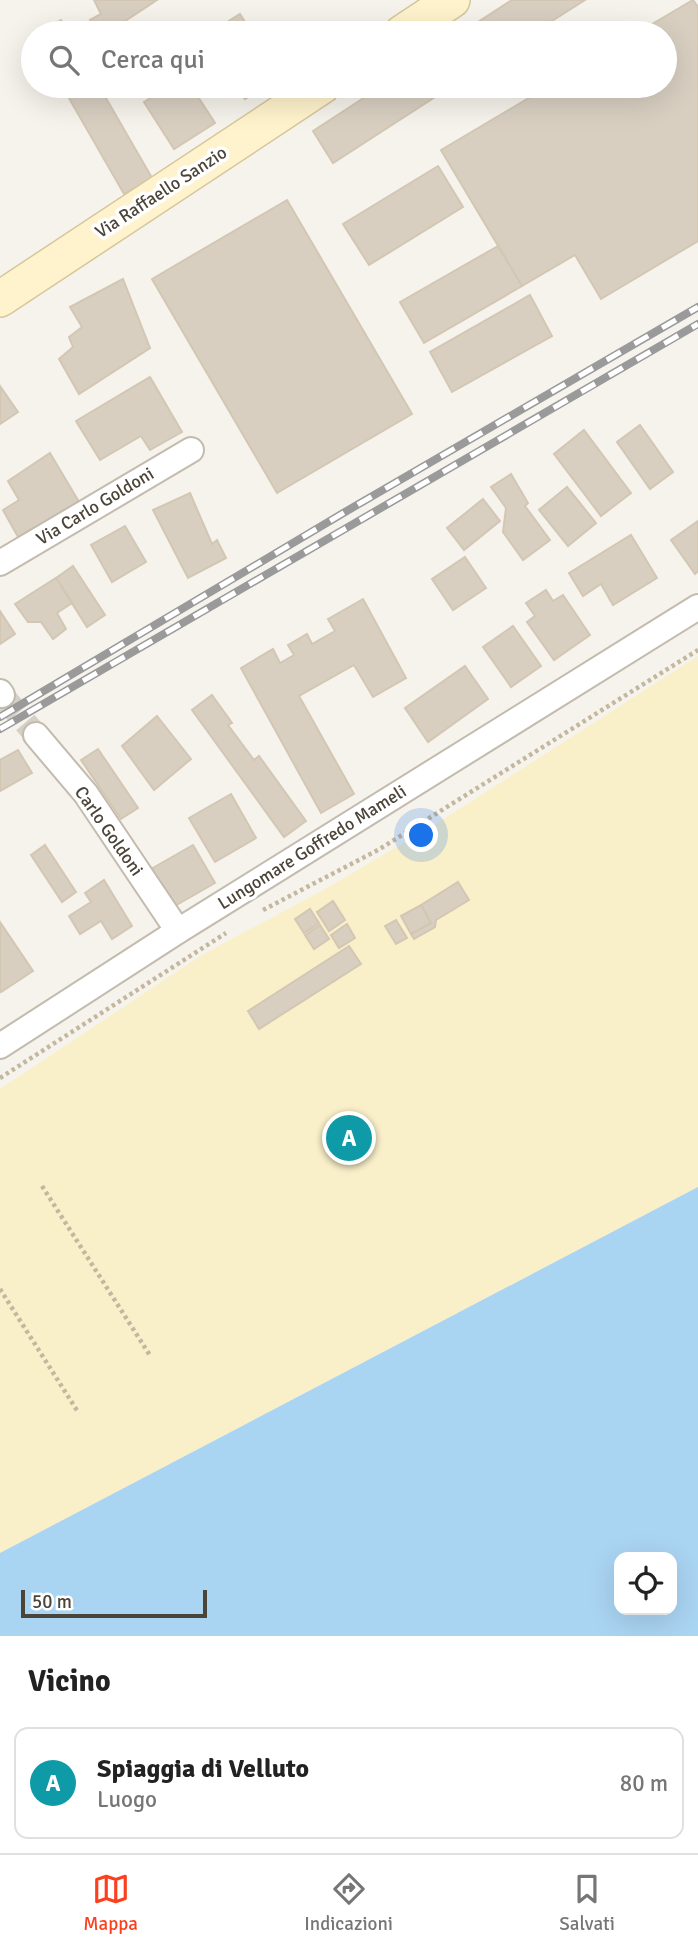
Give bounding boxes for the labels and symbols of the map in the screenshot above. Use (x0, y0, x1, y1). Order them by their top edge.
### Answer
street label: Via Raffaello Sanzio (91, 141, 231, 243)
street label: Via Carlo Goldoni (32, 462, 158, 550)
street label: Lungomare Goffredo Mameli (214, 780, 410, 914)
street label: Carlo Goldoni (70, 782, 148, 880)
your location (404, 818, 438, 852)
pin: A (326, 1112, 372, 1164)
scale bar (21, 1587, 206, 1619)

